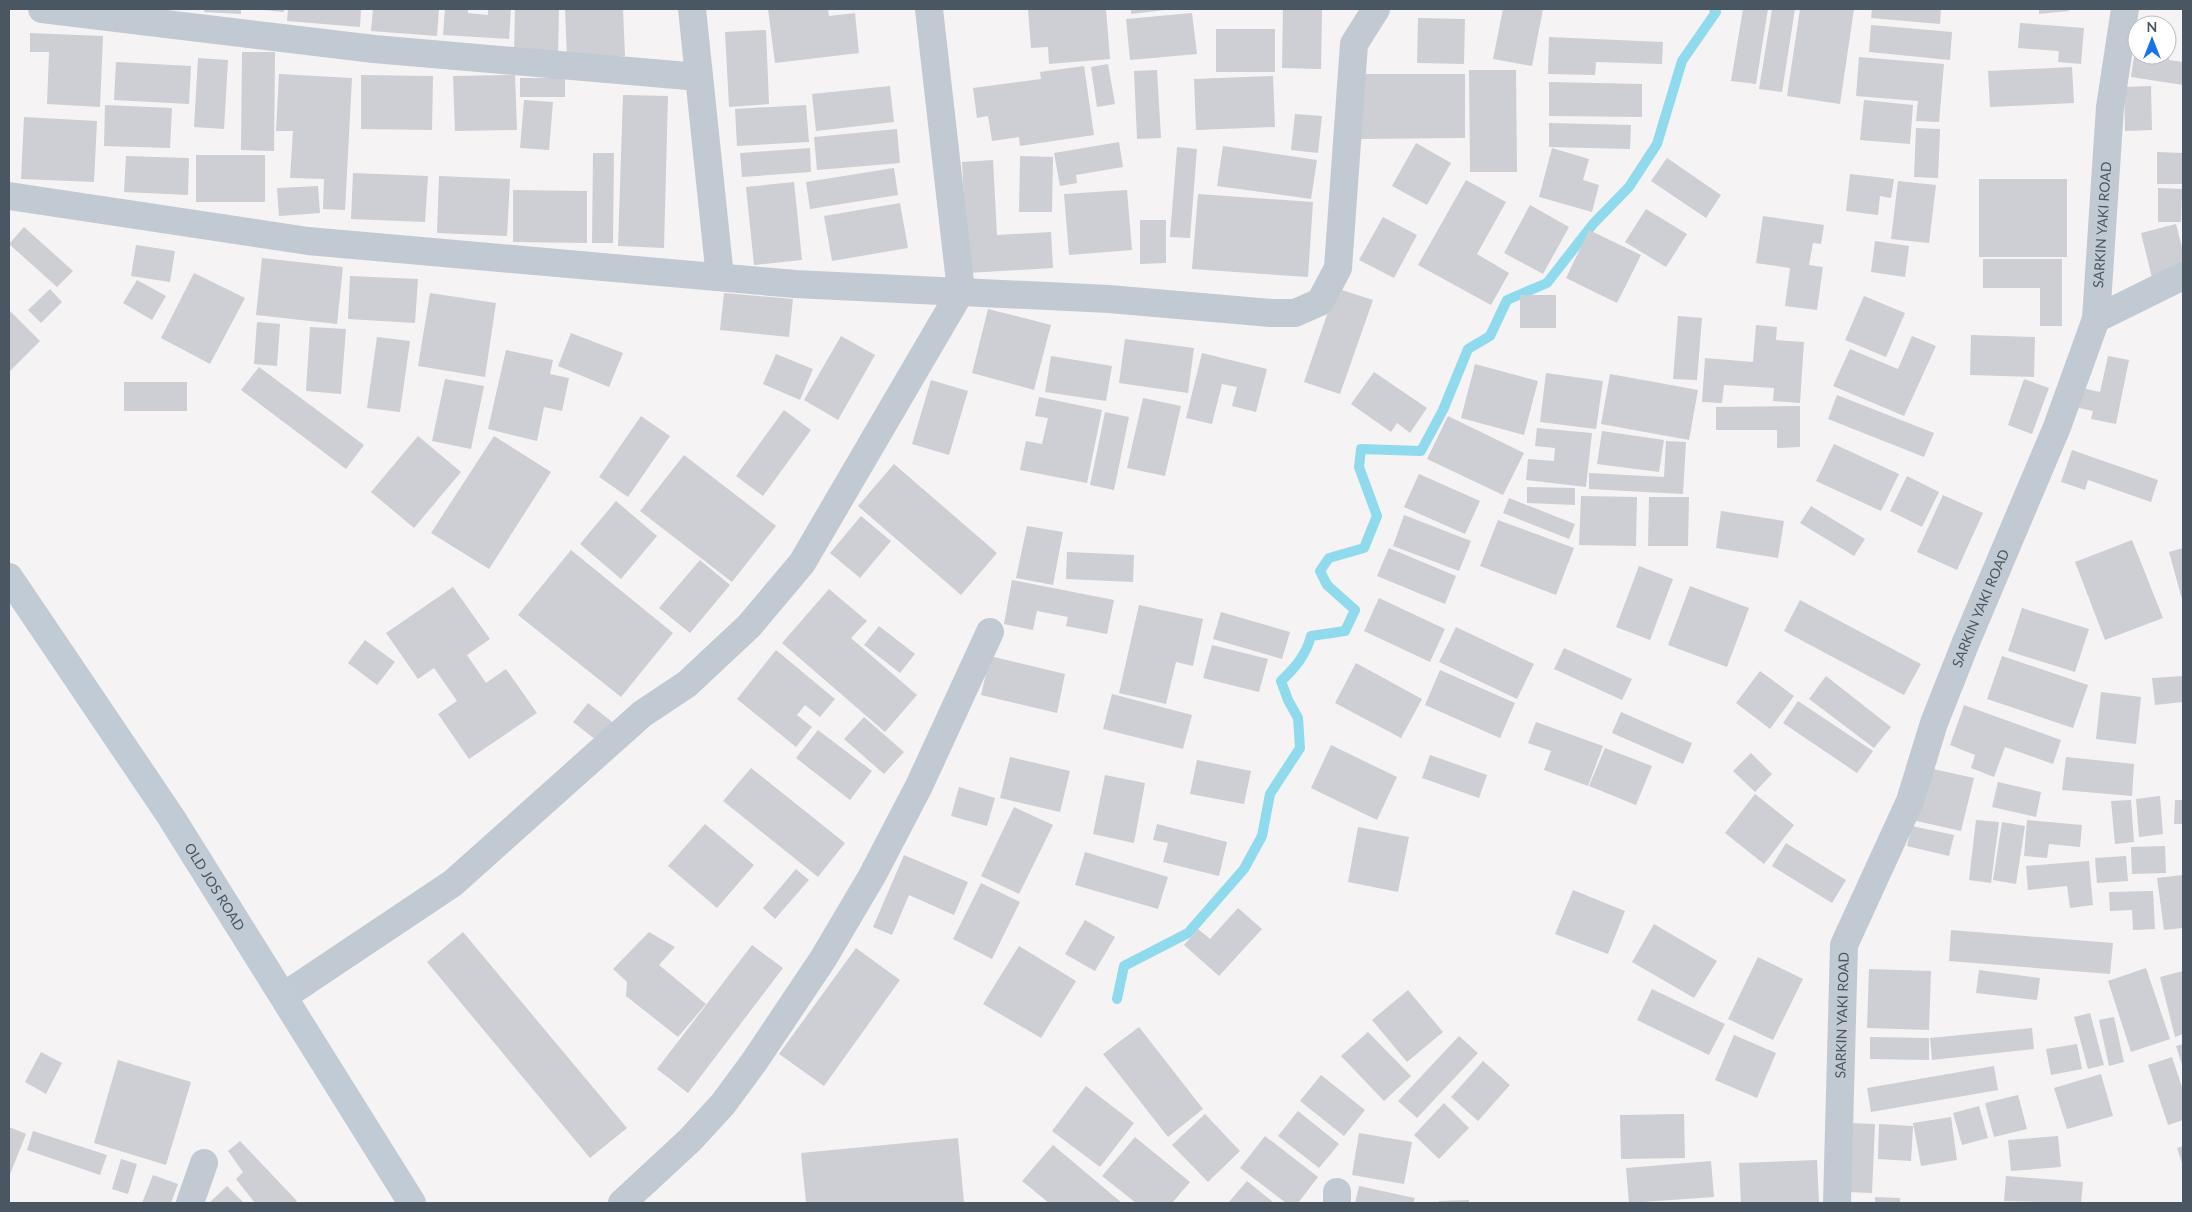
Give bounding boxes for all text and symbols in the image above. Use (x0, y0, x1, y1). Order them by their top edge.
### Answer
north arrow (2127, 15, 2177, 65)
text: N (2147, 18, 2157, 35)
street label: SARKIN YAKI ROAD (2089, 161, 2114, 288)
street label: SARKIN YAKI ROAD (1948, 546, 2012, 670)
street label: OLD JOS ROAD (181, 840, 249, 934)
street label: SARKIN YAKI ROAD (1831, 952, 1852, 1078)

